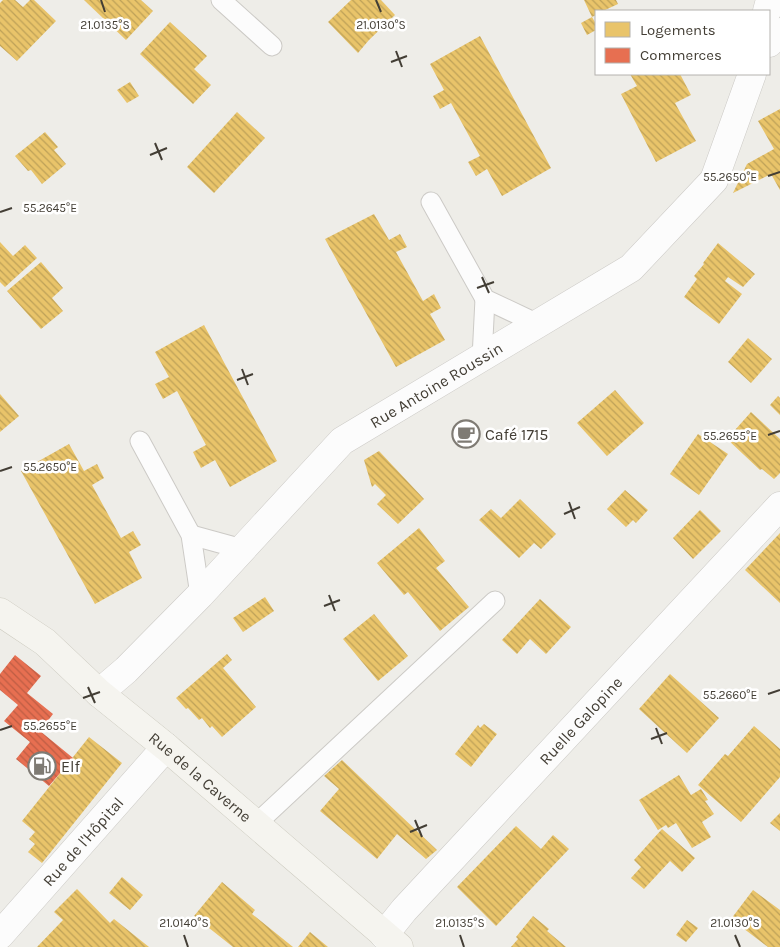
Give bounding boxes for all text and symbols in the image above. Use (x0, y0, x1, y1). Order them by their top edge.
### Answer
legend (595, 10, 770, 75)
text: 21.0135°S (80, 18, 130, 32)
text: 21.0130°S (356, 18, 406, 32)
text: Logements (640, 21, 716, 39)
text: Commerces (640, 46, 722, 64)
text: 55.2650°E (703, 170, 757, 184)
text: 55.2645°E (23, 201, 77, 215)
street label: Rue Antoine Roussin (367, 338, 506, 432)
cafe icon: Café 1715 (451, 419, 481, 449)
place label: Café 1715 (485, 425, 548, 444)
text: 55.2655°E (703, 429, 757, 443)
text: 55.2650°E (23, 460, 77, 474)
street label: Ruelle Galopine (535, 673, 626, 769)
text: 55.2660°E (703, 688, 757, 702)
text: 55.2655°E (23, 719, 77, 733)
street label: Rue de la Caverne (145, 728, 255, 826)
fuel station icon: Elf (27, 751, 57, 781)
place label: Elf (61, 757, 80, 776)
street label: Rue de l'Hôpital (39, 793, 128, 890)
text: 21.0140°S (159, 916, 209, 930)
text: 21.0135°S (435, 916, 485, 930)
text: 21.0130°S (710, 916, 760, 930)

